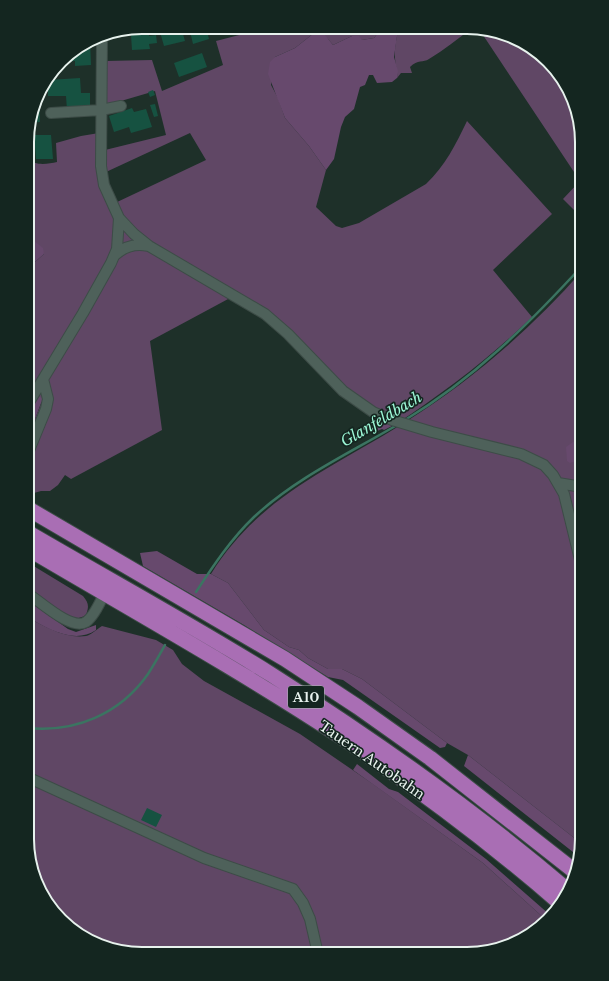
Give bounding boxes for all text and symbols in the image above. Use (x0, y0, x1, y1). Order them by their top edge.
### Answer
water label: Glanfeldbach (337, 387, 426, 451)
road number: A10 (288, 686, 324, 708)
street label: Tauern Autobahn (315, 717, 429, 804)

